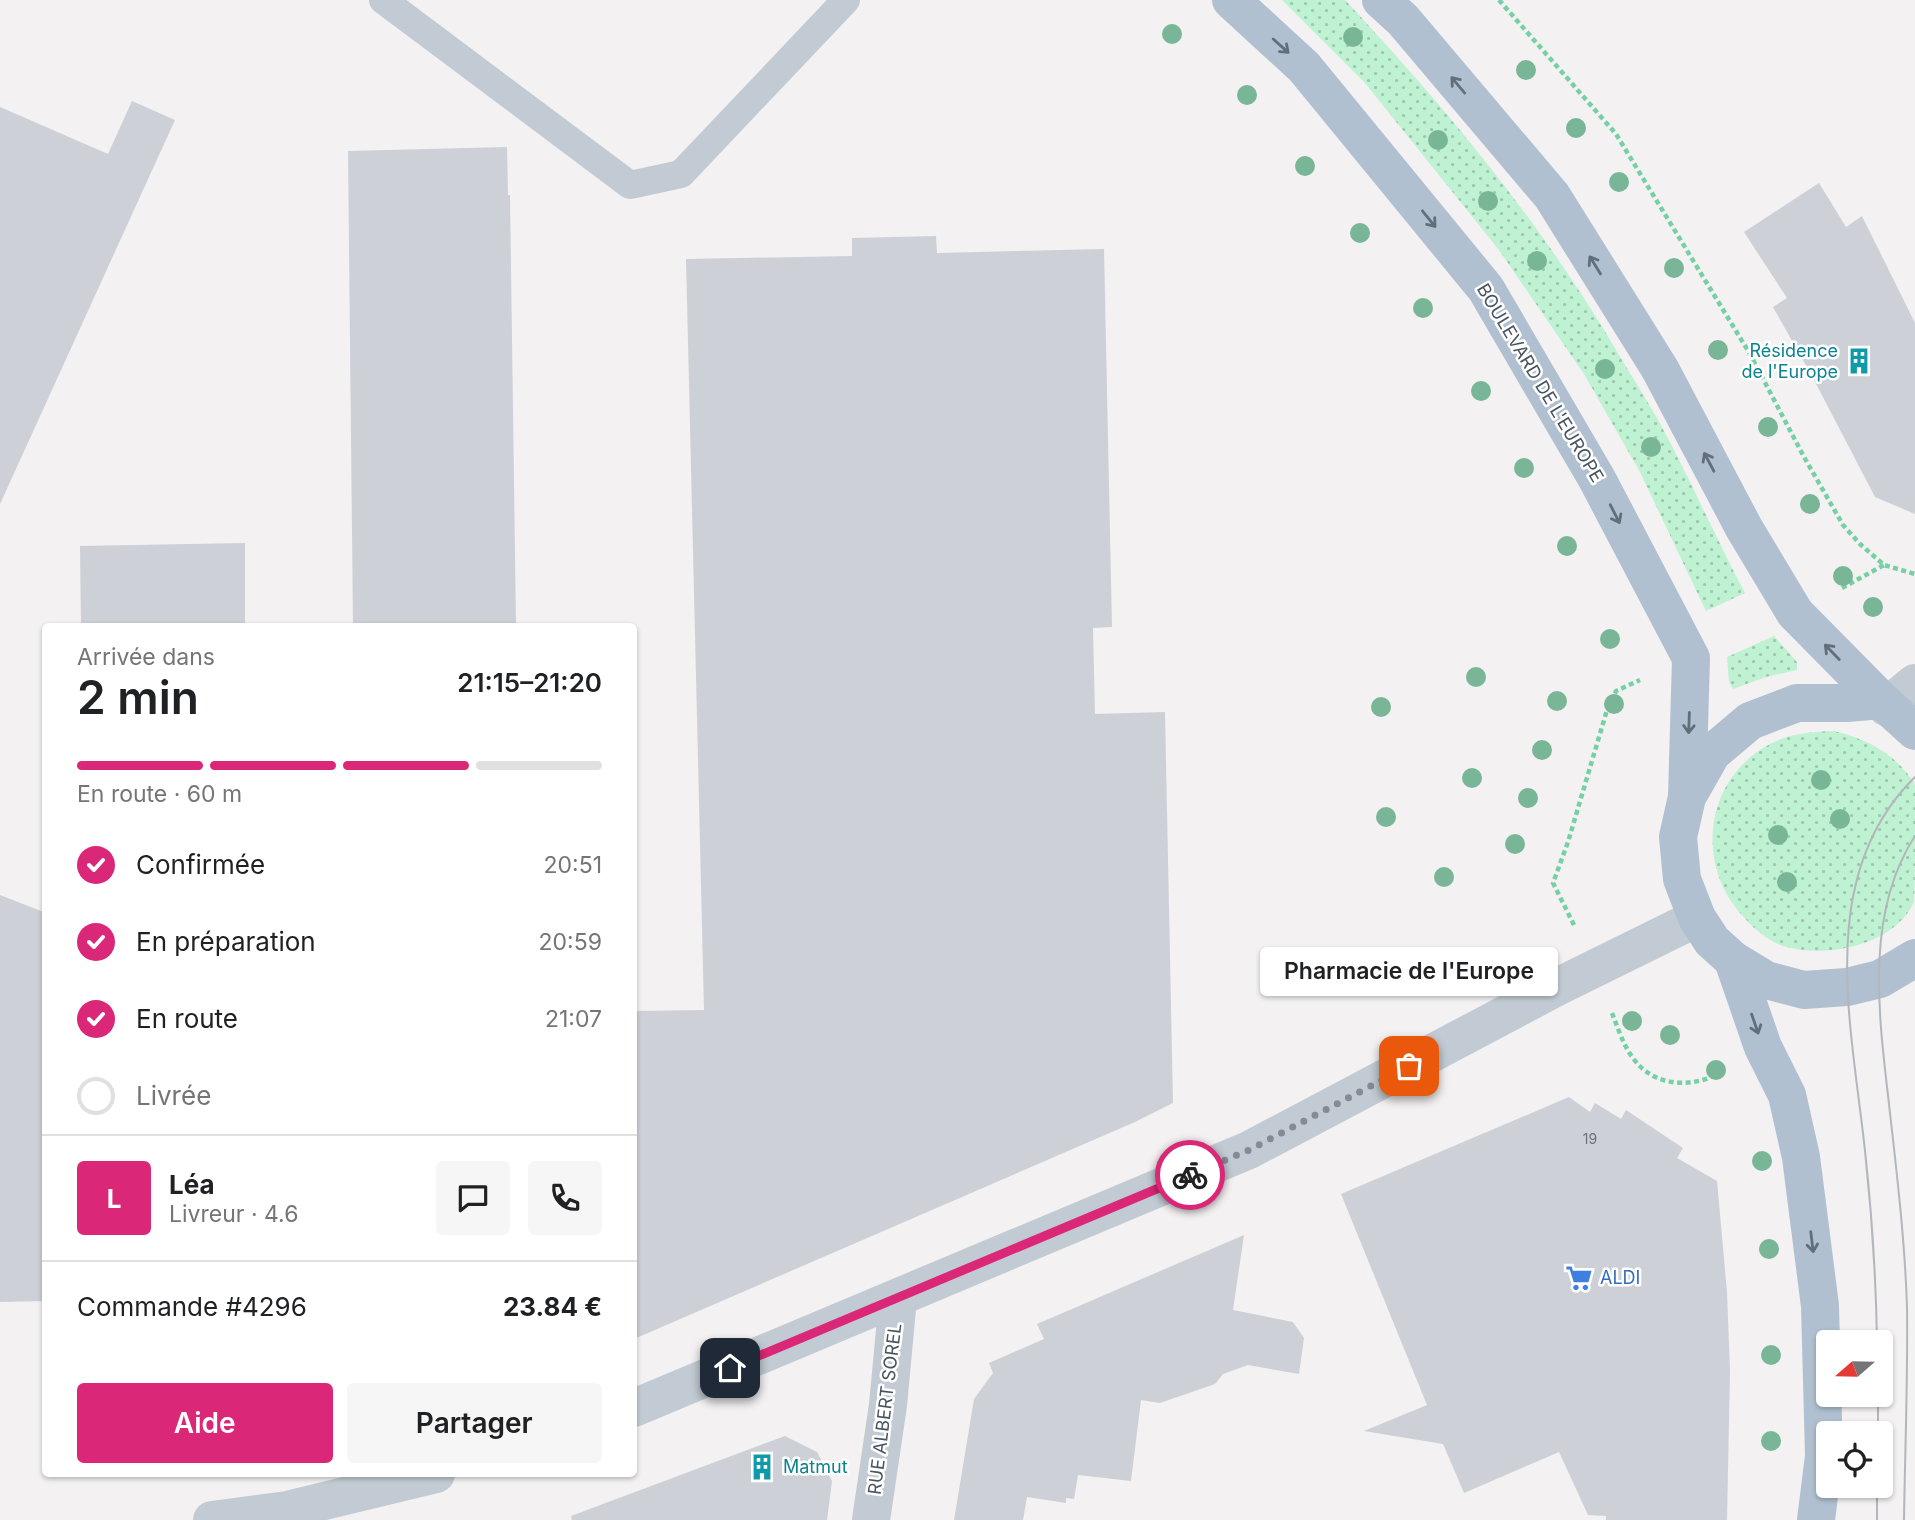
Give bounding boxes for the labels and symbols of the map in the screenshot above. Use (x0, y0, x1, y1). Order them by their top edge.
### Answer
one-way arrow (1272, 38, 1290, 54)
one-way arrow (1450, 76, 1465, 94)
one-way arrow (1421, 209, 1436, 227)
one-way arrow (1588, 256, 1602, 276)
street label: BOULEVARD DE L'EUROPE (1473, 280, 1608, 486)
place label: Résidence de l'Europe (1741, 340, 1838, 382)
building icon: Résidence de l'Europe (1844, 346, 1874, 376)
one-way arrow (1702, 452, 1715, 473)
one-way arrow (1608, 503, 1622, 524)
one-way arrow (1824, 644, 1841, 661)
one-way arrow (1682, 711, 1695, 734)
callout: Pharmacie de l'Europe (1260, 947, 1558, 996)
one-way arrow (1749, 1013, 1762, 1035)
pin (1379, 1036, 1439, 1096)
house number: 19 (1583, 1130, 1597, 1147)
courier (1155, 1140, 1225, 1210)
one-way arrow (1806, 1230, 1819, 1253)
supermarket icon: ALDI (1564, 1263, 1594, 1293)
place label: ALDI (1600, 1267, 1640, 1288)
street label: RUE ALBERT SOREL (864, 1322, 905, 1496)
north arrow (1816, 1330, 1894, 1407)
pin (700, 1338, 760, 1398)
building icon: Matmut (747, 1452, 777, 1482)
place label: Matmut (783, 1456, 848, 1477)

